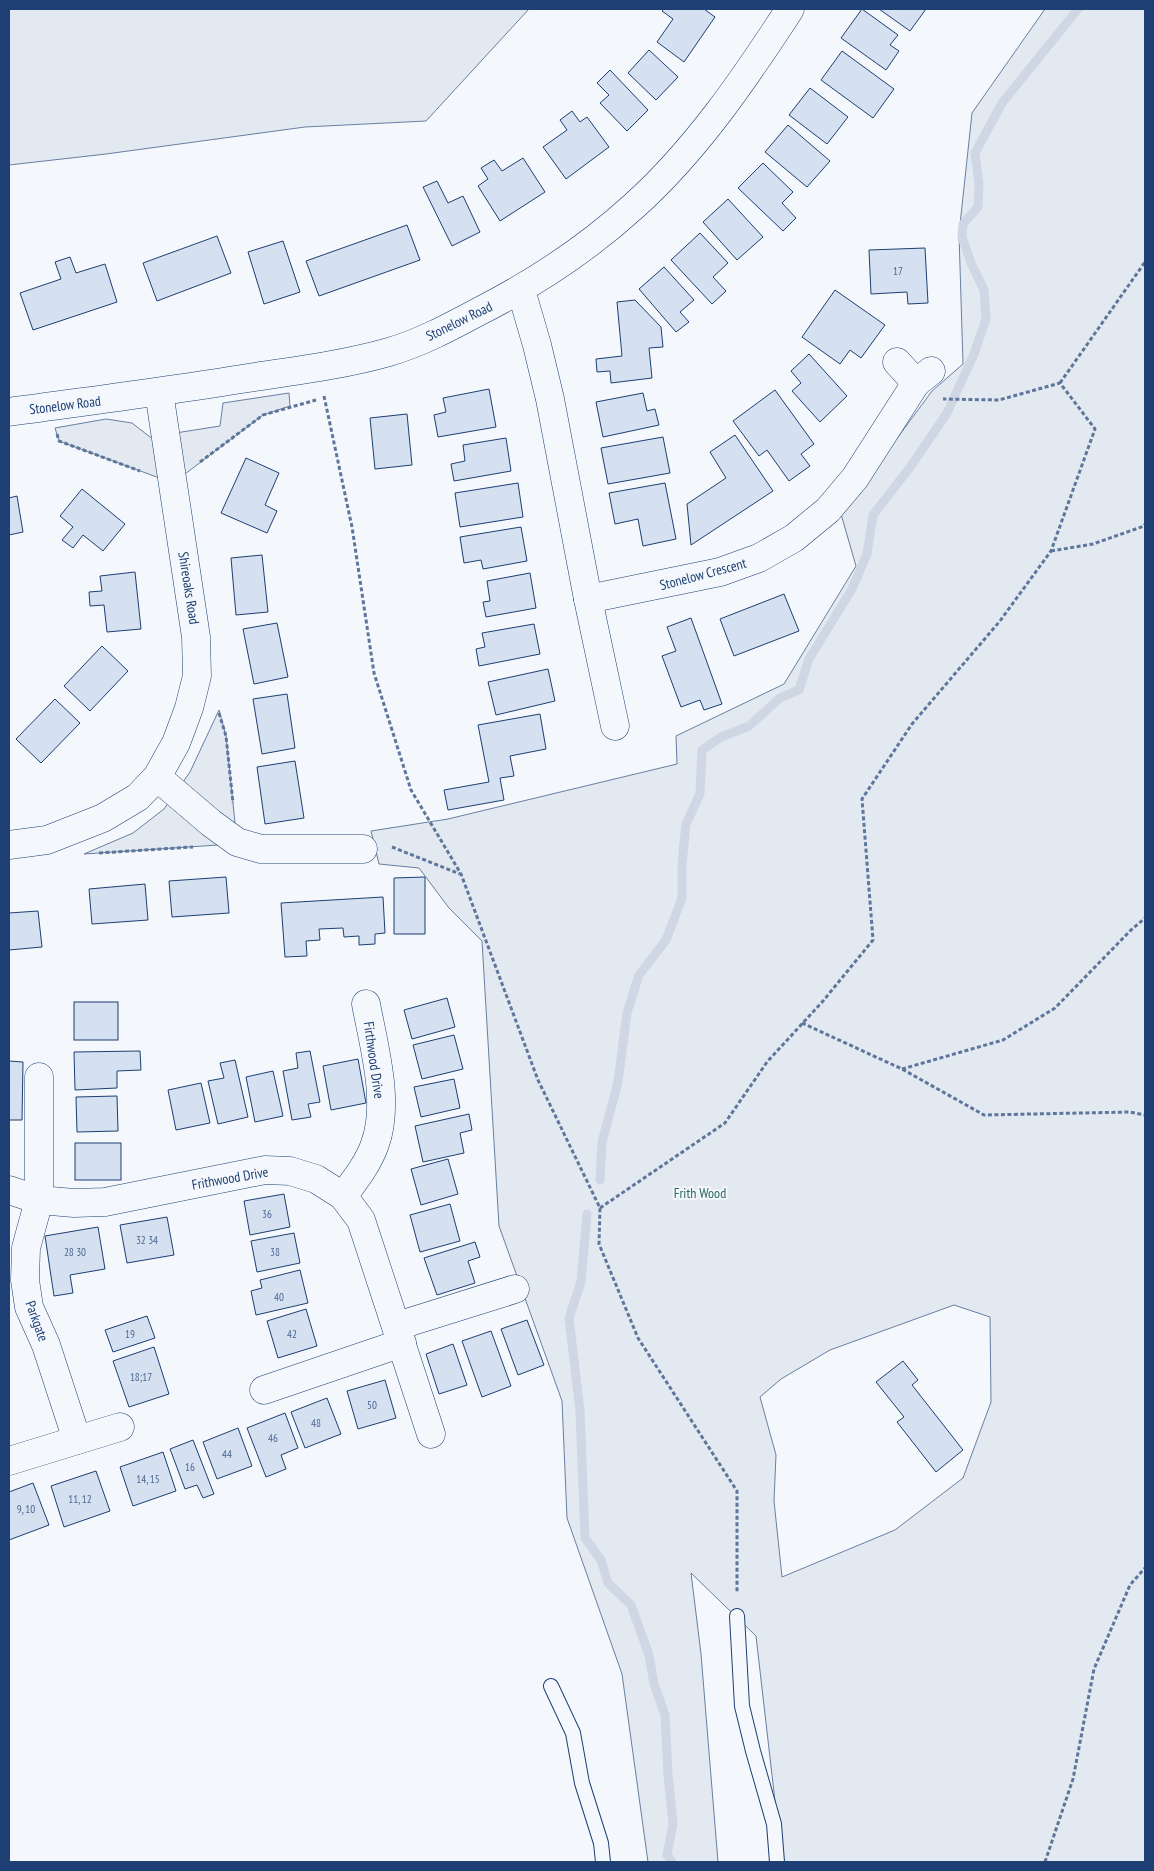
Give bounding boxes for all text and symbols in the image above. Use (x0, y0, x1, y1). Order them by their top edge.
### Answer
house number: 17 (893, 264, 903, 278)
street label: Stonelow Road (423, 297, 495, 345)
street label: Stonelow Road (28, 392, 102, 418)
street label: Shireoaks Road (174, 550, 204, 626)
street label: Stonelow Crescent (658, 554, 748, 594)
street label: Firthwood Drive (360, 1020, 388, 1100)
street label: Frithwood Drive (190, 1162, 270, 1194)
park label: Frith Wood (674, 1184, 726, 1202)
house number: 36 (262, 1207, 272, 1221)
house number: 32 34 (136, 1233, 158, 1247)
house number: 28 30 (64, 1245, 86, 1259)
house number: 38 (270, 1245, 280, 1259)
house number: 40 (274, 1290, 284, 1304)
street label: Parkgate (21, 1298, 53, 1344)
house number: 19 (125, 1327, 135, 1341)
house number: 42 (287, 1327, 297, 1341)
house number: 18;17 (130, 1370, 152, 1384)
house number: 50 (367, 1398, 377, 1412)
house number: 48 (311, 1416, 321, 1430)
house number: 46 (268, 1431, 278, 1445)
house number: 44 (222, 1447, 232, 1461)
house number: 16 (185, 1460, 195, 1474)
house number: 14, 15 (136, 1472, 160, 1486)
house number: 11, 12 (68, 1492, 92, 1506)
house number: 9, 10 (17, 1502, 35, 1516)

